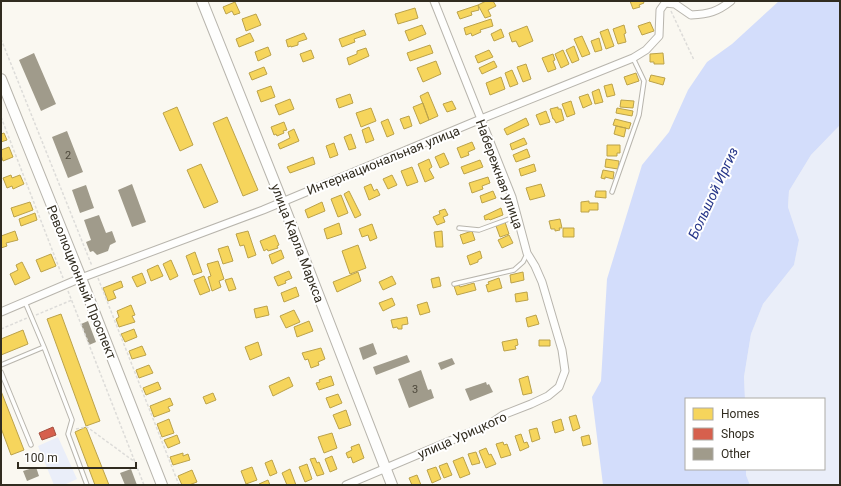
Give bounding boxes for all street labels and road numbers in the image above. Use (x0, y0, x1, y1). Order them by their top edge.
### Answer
street label: Набережная улица (473, 117, 526, 231)
street label: Интернациональная улица (305, 123, 462, 198)
street label: улица Карла Маркса (268, 182, 327, 305)
street label: Революционный Проспект (44, 203, 119, 361)
street label: улица Урицкого (415, 409, 509, 462)

